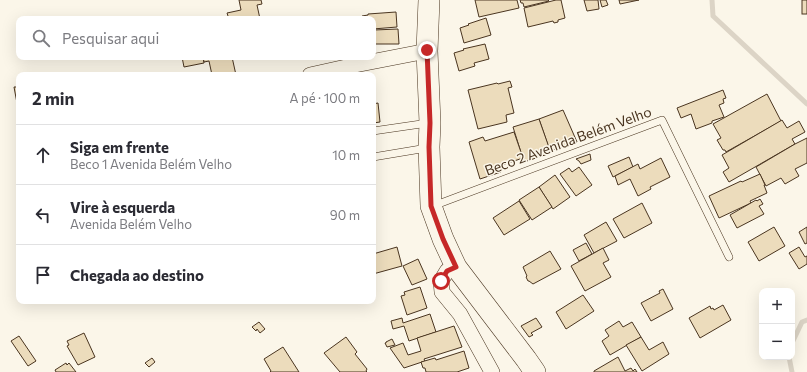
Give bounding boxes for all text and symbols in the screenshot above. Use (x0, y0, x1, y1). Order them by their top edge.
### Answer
search box (16, 16, 376, 60)
icon: search (30, 27, 52, 49)
text: Pesquisar aqui (62, 29, 159, 47)
route end (418, 41, 436, 59)
text: 2 min (32, 88, 74, 109)
text: A pé · 100 m (290, 90, 360, 106)
street label: Beco 2 Avenida Belém Velho (482, 102, 654, 179)
text: Siga em frente (70, 138, 169, 156)
icon: ahead (32, 144, 54, 166)
text: 10 m (332, 147, 360, 163)
text: Beco 1 Avenida Belém Velho (70, 156, 232, 172)
text: Vire à esquerda (70, 198, 175, 216)
icon: left (32, 204, 54, 226)
text: 90 m (330, 207, 360, 223)
text: Avenida Belém Velho (70, 216, 192, 232)
icon: arrive (32, 264, 54, 286)
text: Chegada ao destino (70, 266, 204, 284)
route start (432, 272, 450, 290)
map controls (759, 288, 795, 360)
button: + (759, 288, 795, 324)
button: − (759, 324, 795, 360)

